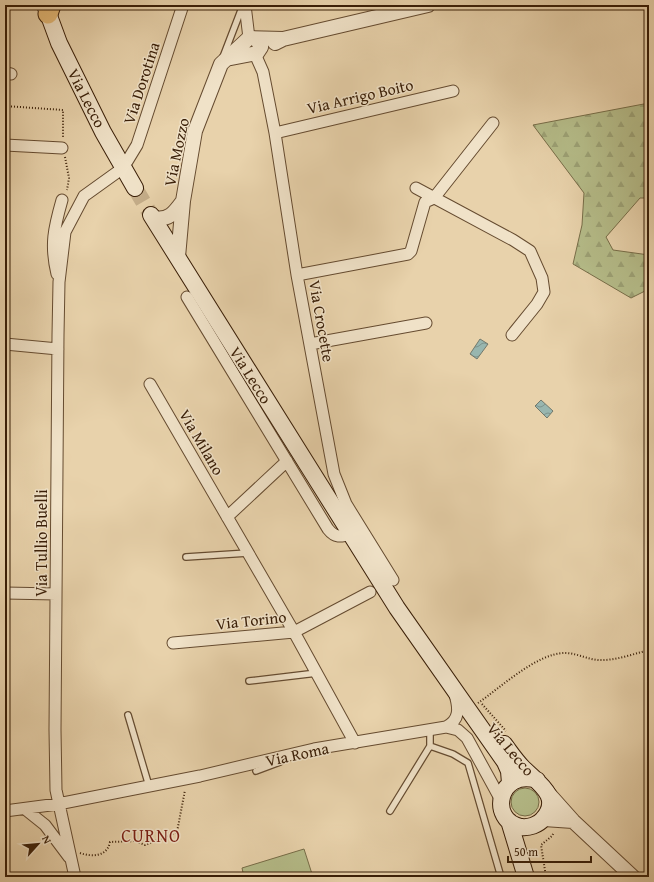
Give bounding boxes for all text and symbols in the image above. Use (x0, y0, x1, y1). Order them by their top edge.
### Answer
street label: Via Dorotina (116, 38, 166, 127)
street label: Via Lecco (62, 64, 112, 132)
street label: Via Arrigo Boito (304, 72, 416, 120)
street label: Via Mozzo (157, 116, 195, 188)
street label: Via Crocette (303, 278, 341, 364)
street label: Via Lecco (224, 342, 278, 408)
street label: Via Milano (173, 404, 231, 480)
street label: Via Tullio Buelli (29, 489, 53, 597)
street label: Via Torino (215, 604, 287, 636)
street label: Via Lecco (481, 717, 541, 781)
street label: Via Roma (263, 736, 331, 772)
district label: CURNO (121, 822, 181, 849)
north arrow (18, 824, 58, 864)
text: N (38, 833, 56, 847)
scale bar (508, 838, 591, 864)
text: 50 m (514, 843, 538, 860)

